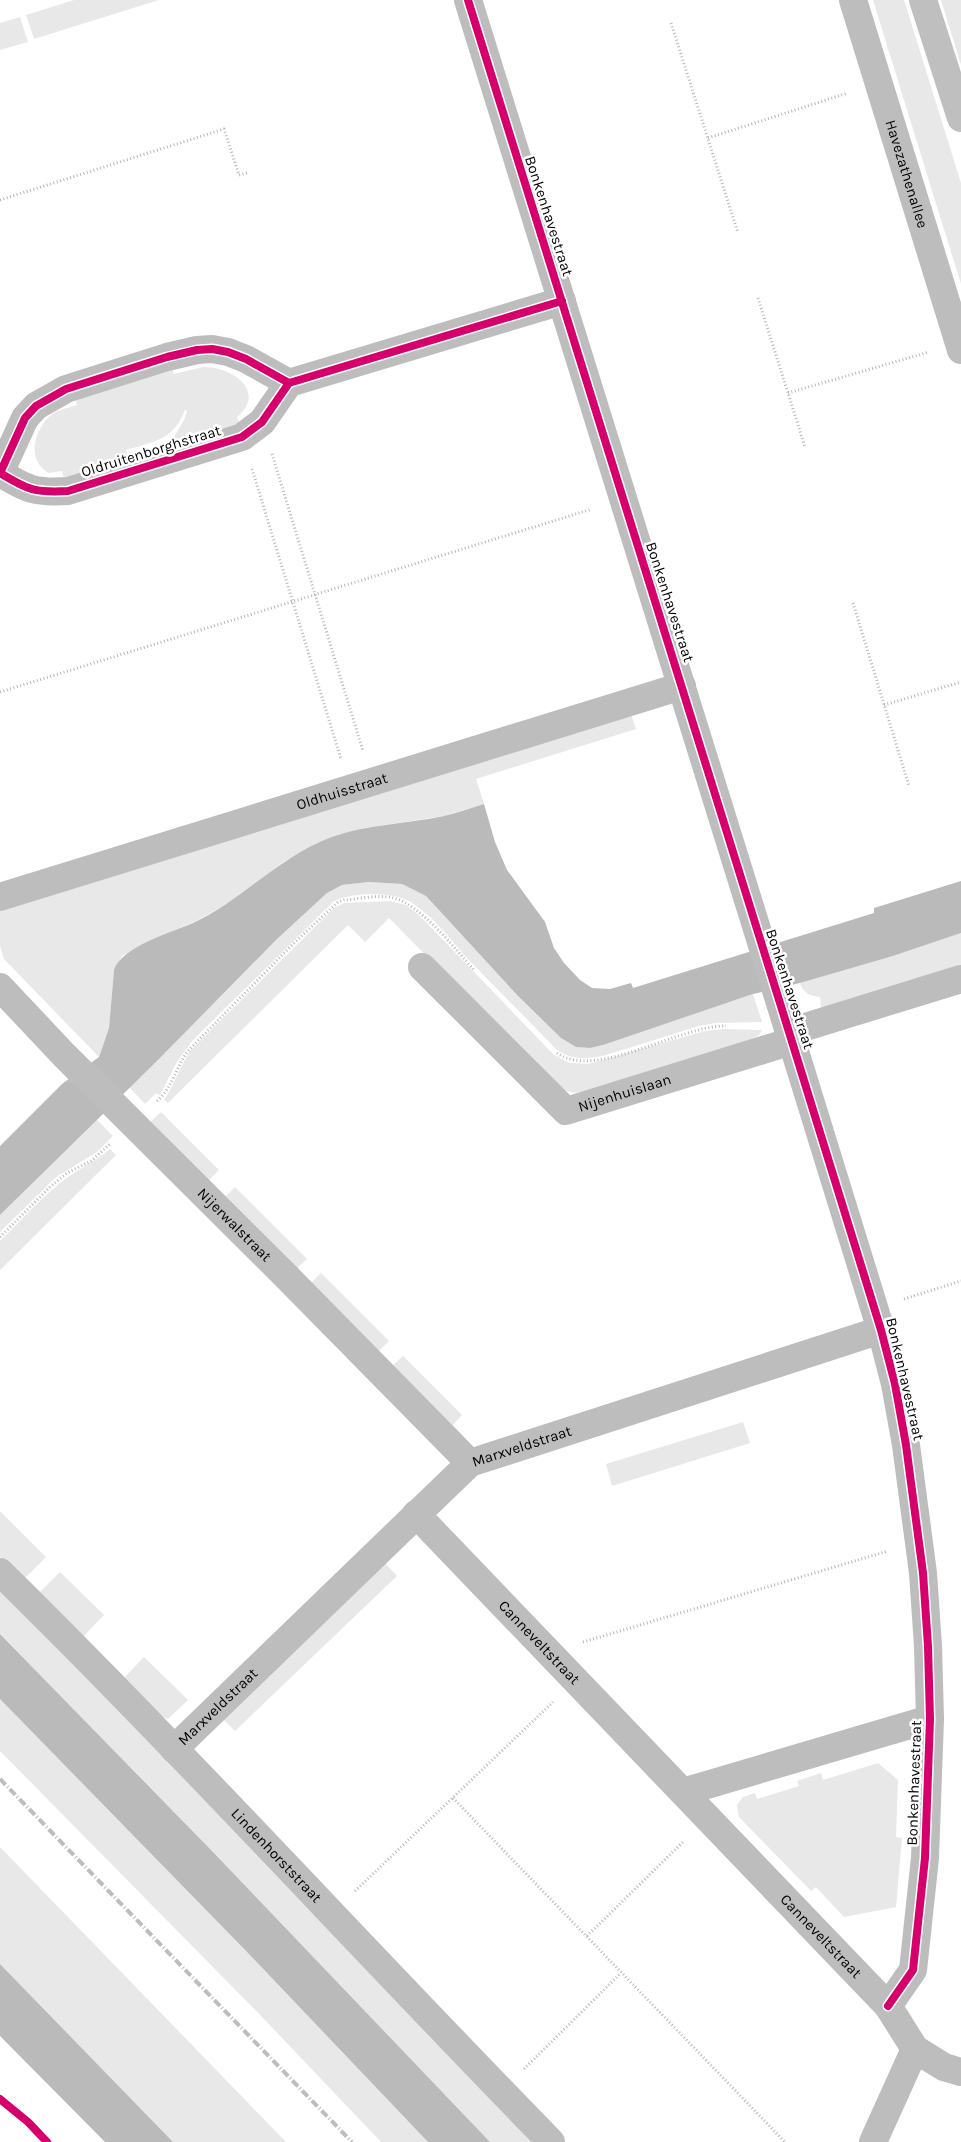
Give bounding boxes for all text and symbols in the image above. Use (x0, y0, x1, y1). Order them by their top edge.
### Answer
street label: Havezathenallee (881, 118, 932, 230)
street label: Bonkenhavestraat (521, 154, 577, 279)
street label: Oldruitenborghstraat (79, 421, 223, 481)
street label: Bonkenhavestraat (642, 540, 698, 665)
street label: Oldhuisstraat (294, 769, 390, 814)
street label: Bonkenhavestraat (762, 927, 818, 1052)
street label: Nijenhuislaan (576, 1070, 673, 1116)
street label: Nijerwalstraat (194, 1184, 276, 1266)
street label: Bonkenhavestraat (882, 1316, 928, 1442)
street label: Marxveldstraat (470, 1422, 574, 1471)
street label: Canneveltstraat (495, 1597, 584, 1688)
street label: Marxveldstraat (174, 1664, 262, 1749)
street label: Bonkenhavestraat (903, 1720, 925, 1846)
street label: Lindenhorststraat (227, 1804, 326, 1907)
street label: Canneveltstraat (777, 1890, 866, 1982)

